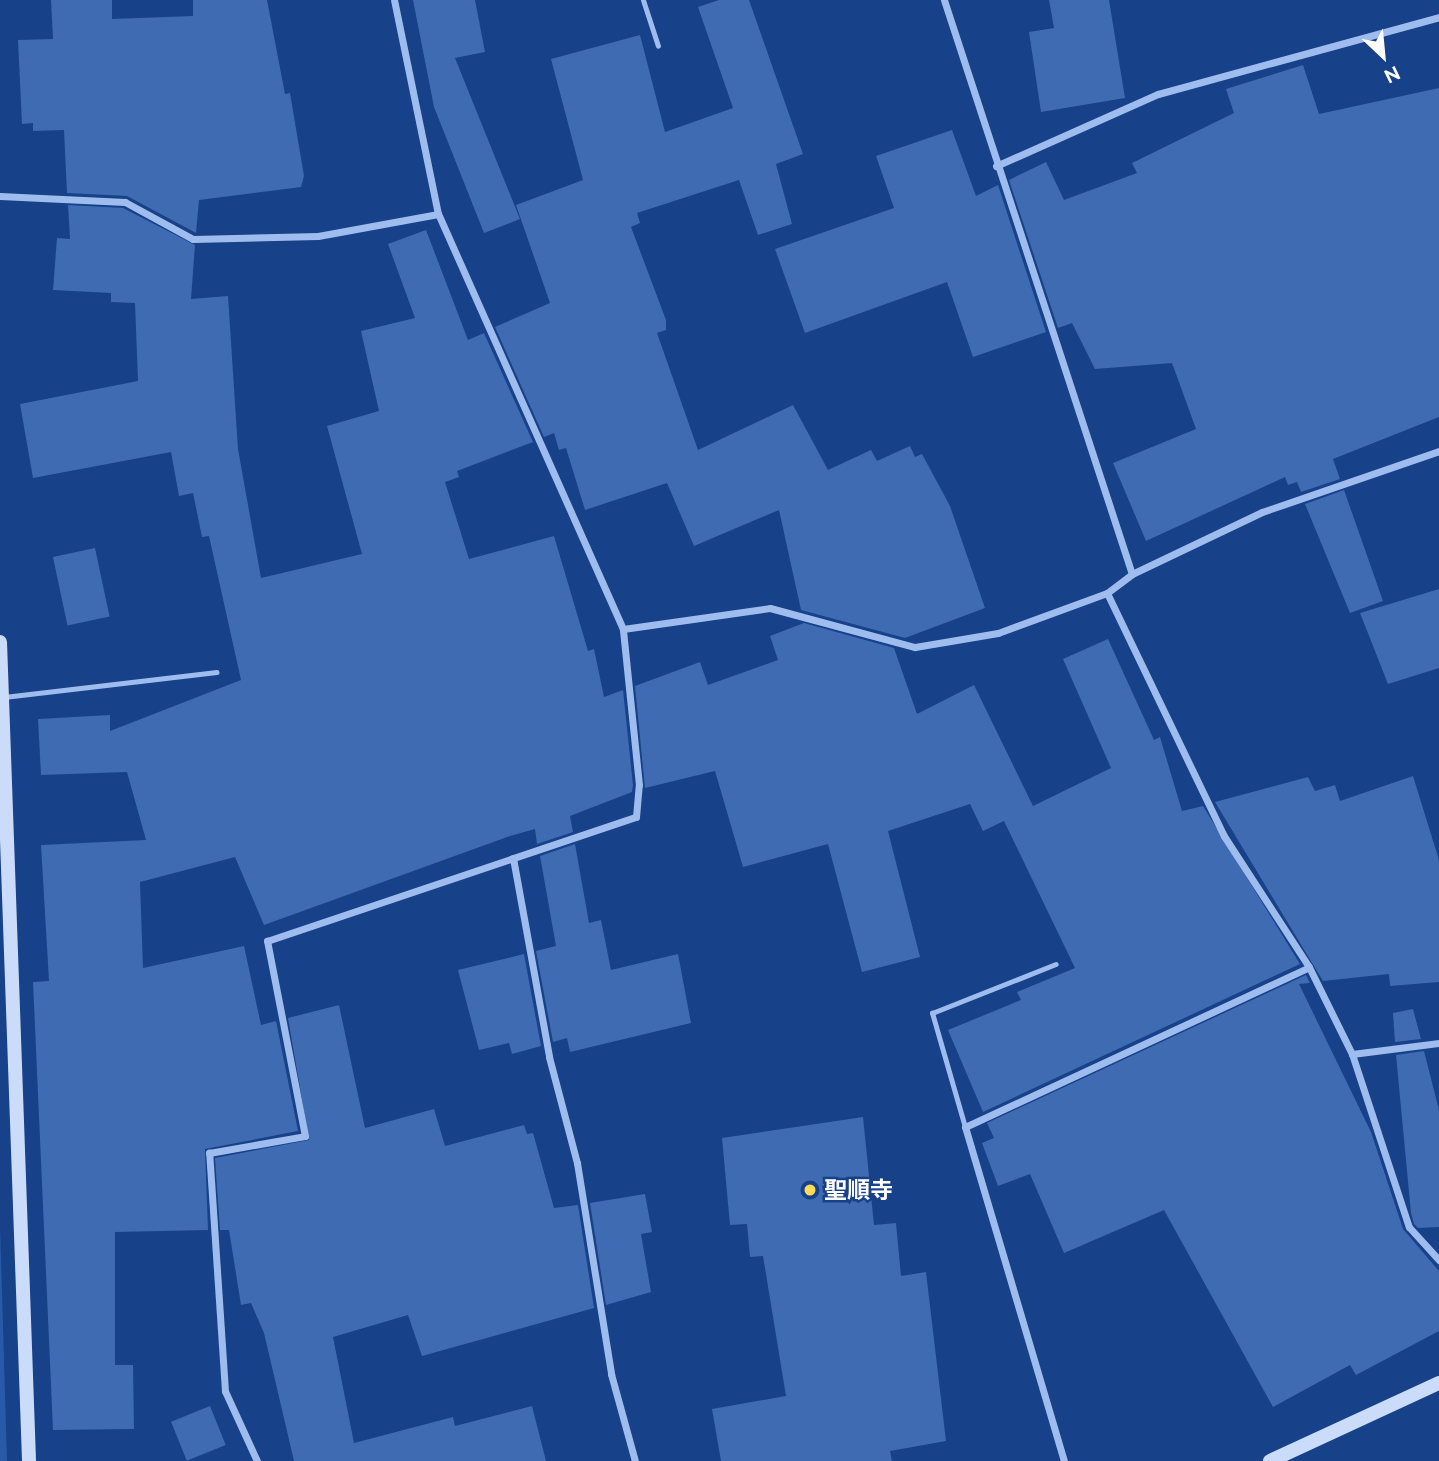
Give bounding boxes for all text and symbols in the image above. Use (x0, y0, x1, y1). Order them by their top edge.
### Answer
north arrow (1348, 21, 1418, 91)
text: N (1381, 62, 1404, 88)
place label: 聖順寺 (824, 1176, 893, 1204)
marker: 聖順寺 (802, 1182, 818, 1198)

